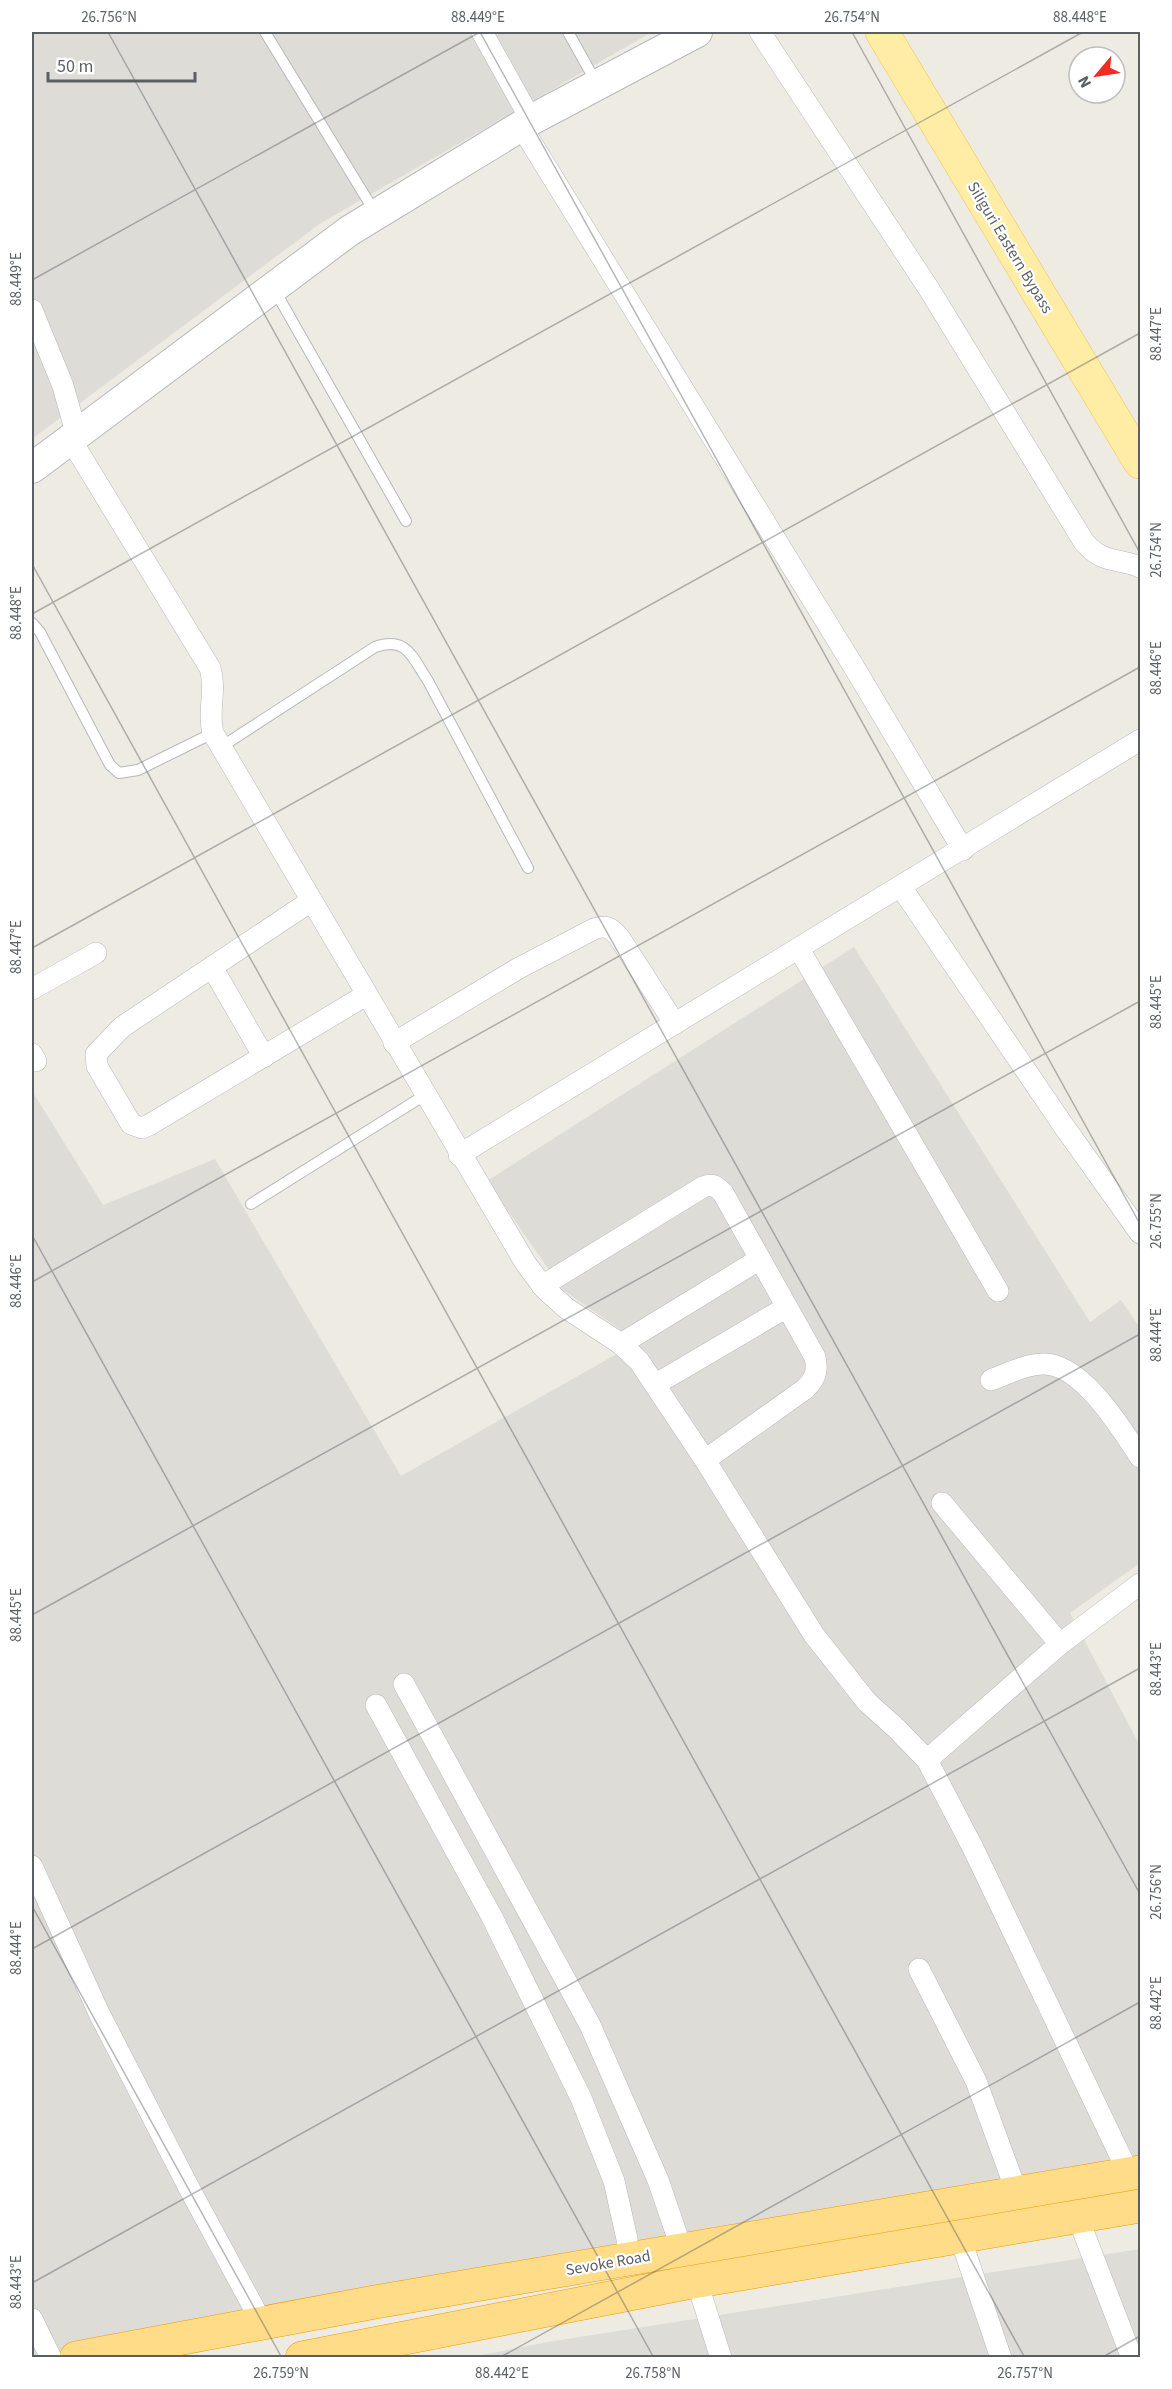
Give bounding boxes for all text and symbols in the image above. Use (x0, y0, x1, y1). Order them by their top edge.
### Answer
text: 26.756°N (81, 7, 137, 28)
text: 88.449°E (451, 7, 505, 28)
text: 26.754°N (824, 7, 880, 28)
text: 88.448°E (1053, 7, 1107, 28)
scale bar (48, 45, 195, 83)
north arrow (1067, 45, 1127, 105)
text: 50 m (57, 54, 93, 79)
text: N (1073, 72, 1097, 92)
street label: Siliguri Eastern Bypass (962, 177, 1058, 318)
text: 88.449°E (6, 252, 27, 306)
text: 88.447°E (1146, 307, 1167, 361)
text: 26.754°N (1146, 522, 1167, 578)
text: 88.448°E (6, 586, 27, 640)
text: 88.446°E (1146, 641, 1167, 695)
text: 88.447°E (6, 920, 27, 974)
text: 88.445°E (1146, 975, 1167, 1029)
text: 26.755°N (1146, 1193, 1167, 1249)
text: 88.446°E (6, 1254, 27, 1308)
text: 88.444°E (1146, 1308, 1167, 1362)
text: 88.445°E (6, 1588, 27, 1642)
text: 88.443°E (1146, 1642, 1167, 1696)
text: 26.756°N (1146, 1864, 1167, 1920)
text: 88.444°E (6, 1921, 27, 1975)
text: 88.442°E (1146, 1976, 1167, 2030)
street label: Sevoke Road (564, 2245, 652, 2281)
text: 88.443°E (6, 2255, 27, 2309)
text: 26.759°N (253, 2363, 309, 2384)
text: 88.442°E (475, 2363, 529, 2384)
text: 26.758°N (625, 2363, 681, 2384)
text: 26.757°N (997, 2363, 1053, 2384)

